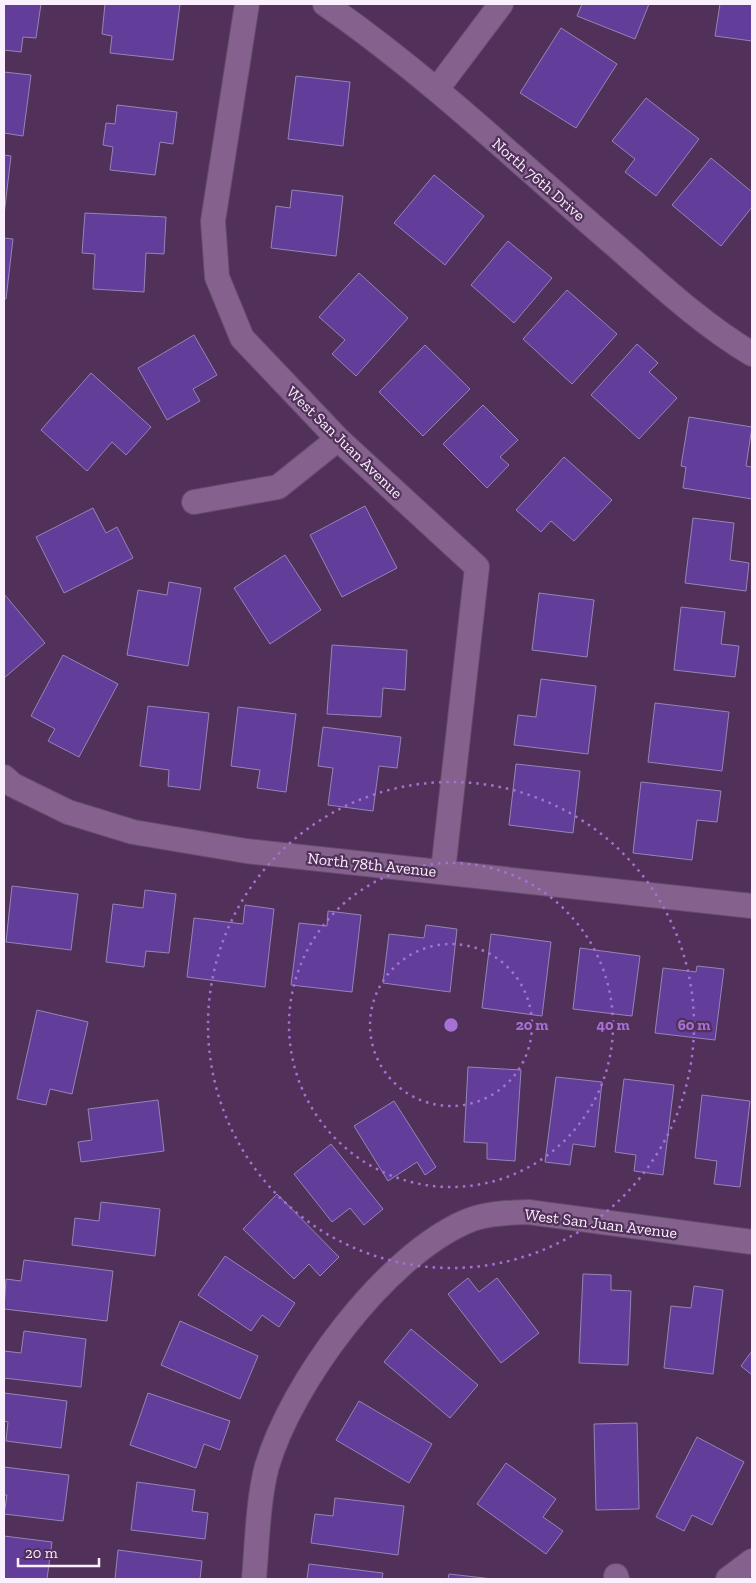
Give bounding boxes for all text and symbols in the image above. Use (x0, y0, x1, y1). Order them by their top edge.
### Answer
street label: North 76th Drive (488, 134, 589, 225)
street label: West San Juan Avenue (283, 382, 407, 503)
street label: North 78th Avenue (307, 848, 437, 881)
centre of rings (442, 1016, 460, 1034)
text: 20 m (516, 1016, 548, 1034)
text: 40 m (596, 1016, 630, 1034)
text: 60 m (678, 1016, 710, 1034)
street label: West San Juan Avenue (523, 1205, 678, 1242)
scale bar (18, 1536, 99, 1568)
text: 20 m (25, 1544, 58, 1562)

